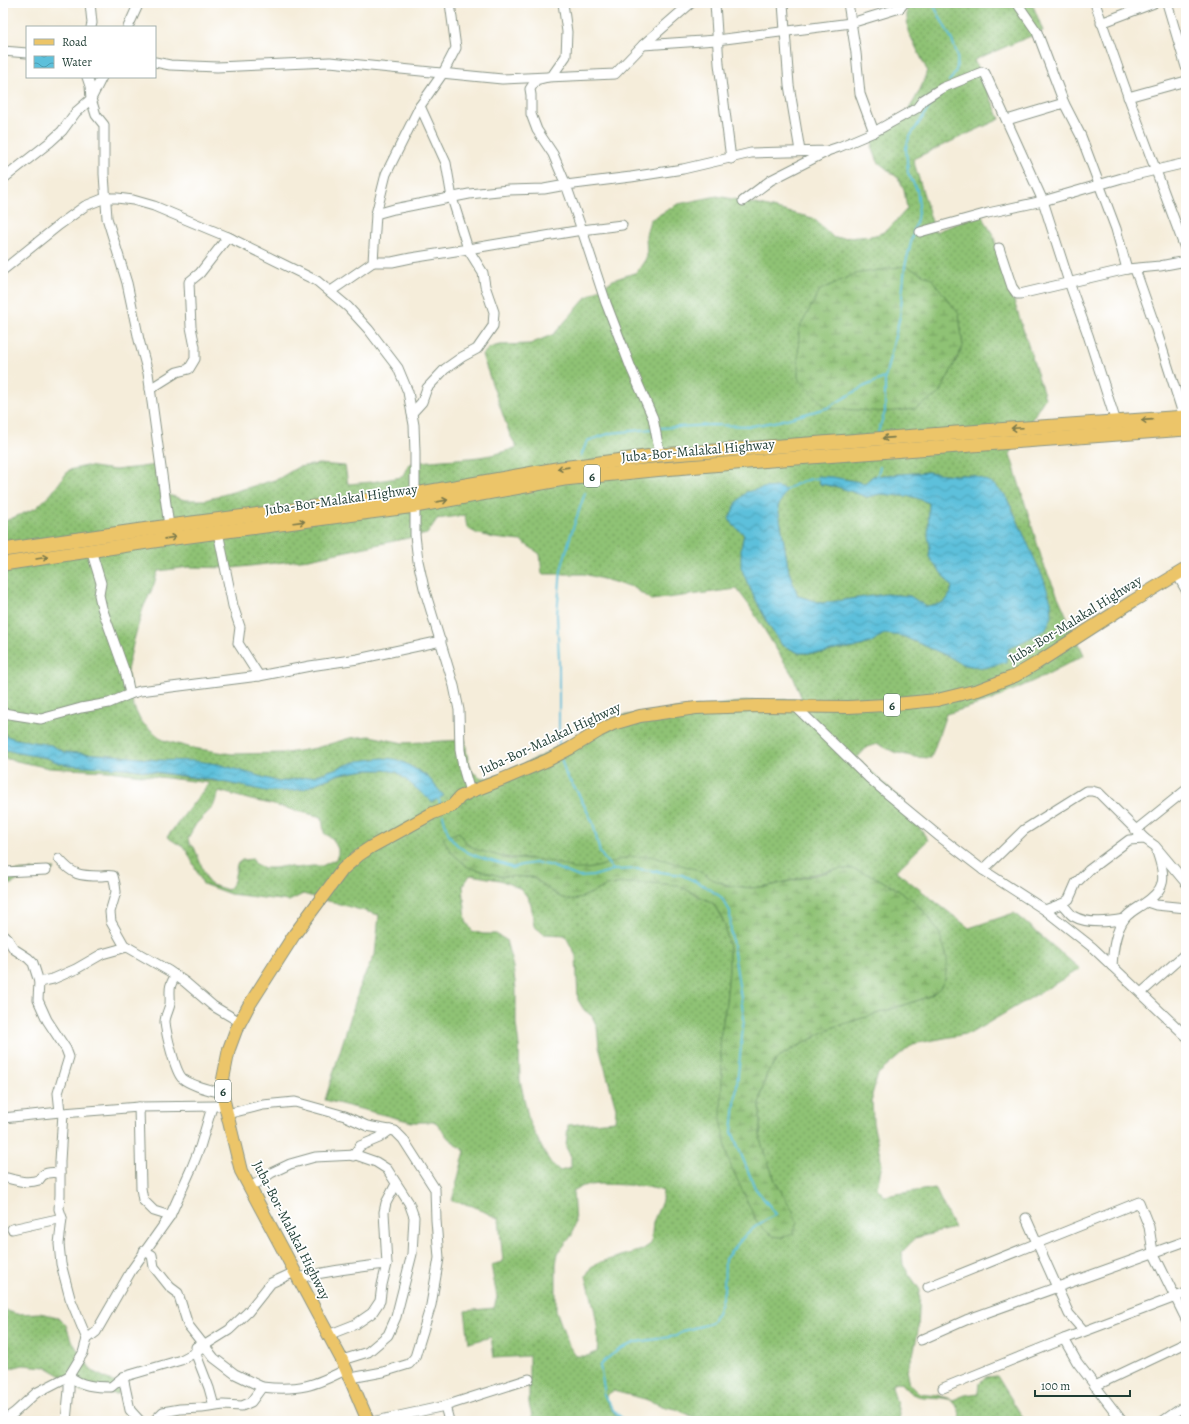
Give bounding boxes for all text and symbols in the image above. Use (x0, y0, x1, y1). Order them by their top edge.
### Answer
legend (26, 26, 156, 78)
text: Road (62, 34, 88, 50)
text: Water (61, 54, 92, 70)
one-way arrow (1141, 417, 1154, 424)
one-way arrow (1011, 425, 1024, 432)
street label: Juba-Bor-Malakal Highway (621, 434, 776, 467)
one-way arrow (882, 435, 895, 442)
one-way arrow (557, 464, 570, 472)
road number: 6 (584, 465, 600, 487)
street label: Juba-Bor-Malakal Highway (264, 479, 419, 520)
one-way arrow (435, 497, 448, 505)
one-way arrow (292, 518, 305, 526)
one-way arrow (163, 534, 176, 542)
one-way arrow (35, 554, 48, 562)
street label: Juba-Bor-Malakal Highway (1005, 570, 1146, 668)
road number: 6 (884, 694, 900, 716)
street label: Juba-Bor-Malakal Highway (477, 697, 625, 780)
road number: 6 (215, 1080, 231, 1102)
street label: Juba-Bor-Malakal Highway (248, 1157, 335, 1304)
scale bar (1035, 1372, 1130, 1398)
text: 100 m (1041, 1378, 1070, 1394)

